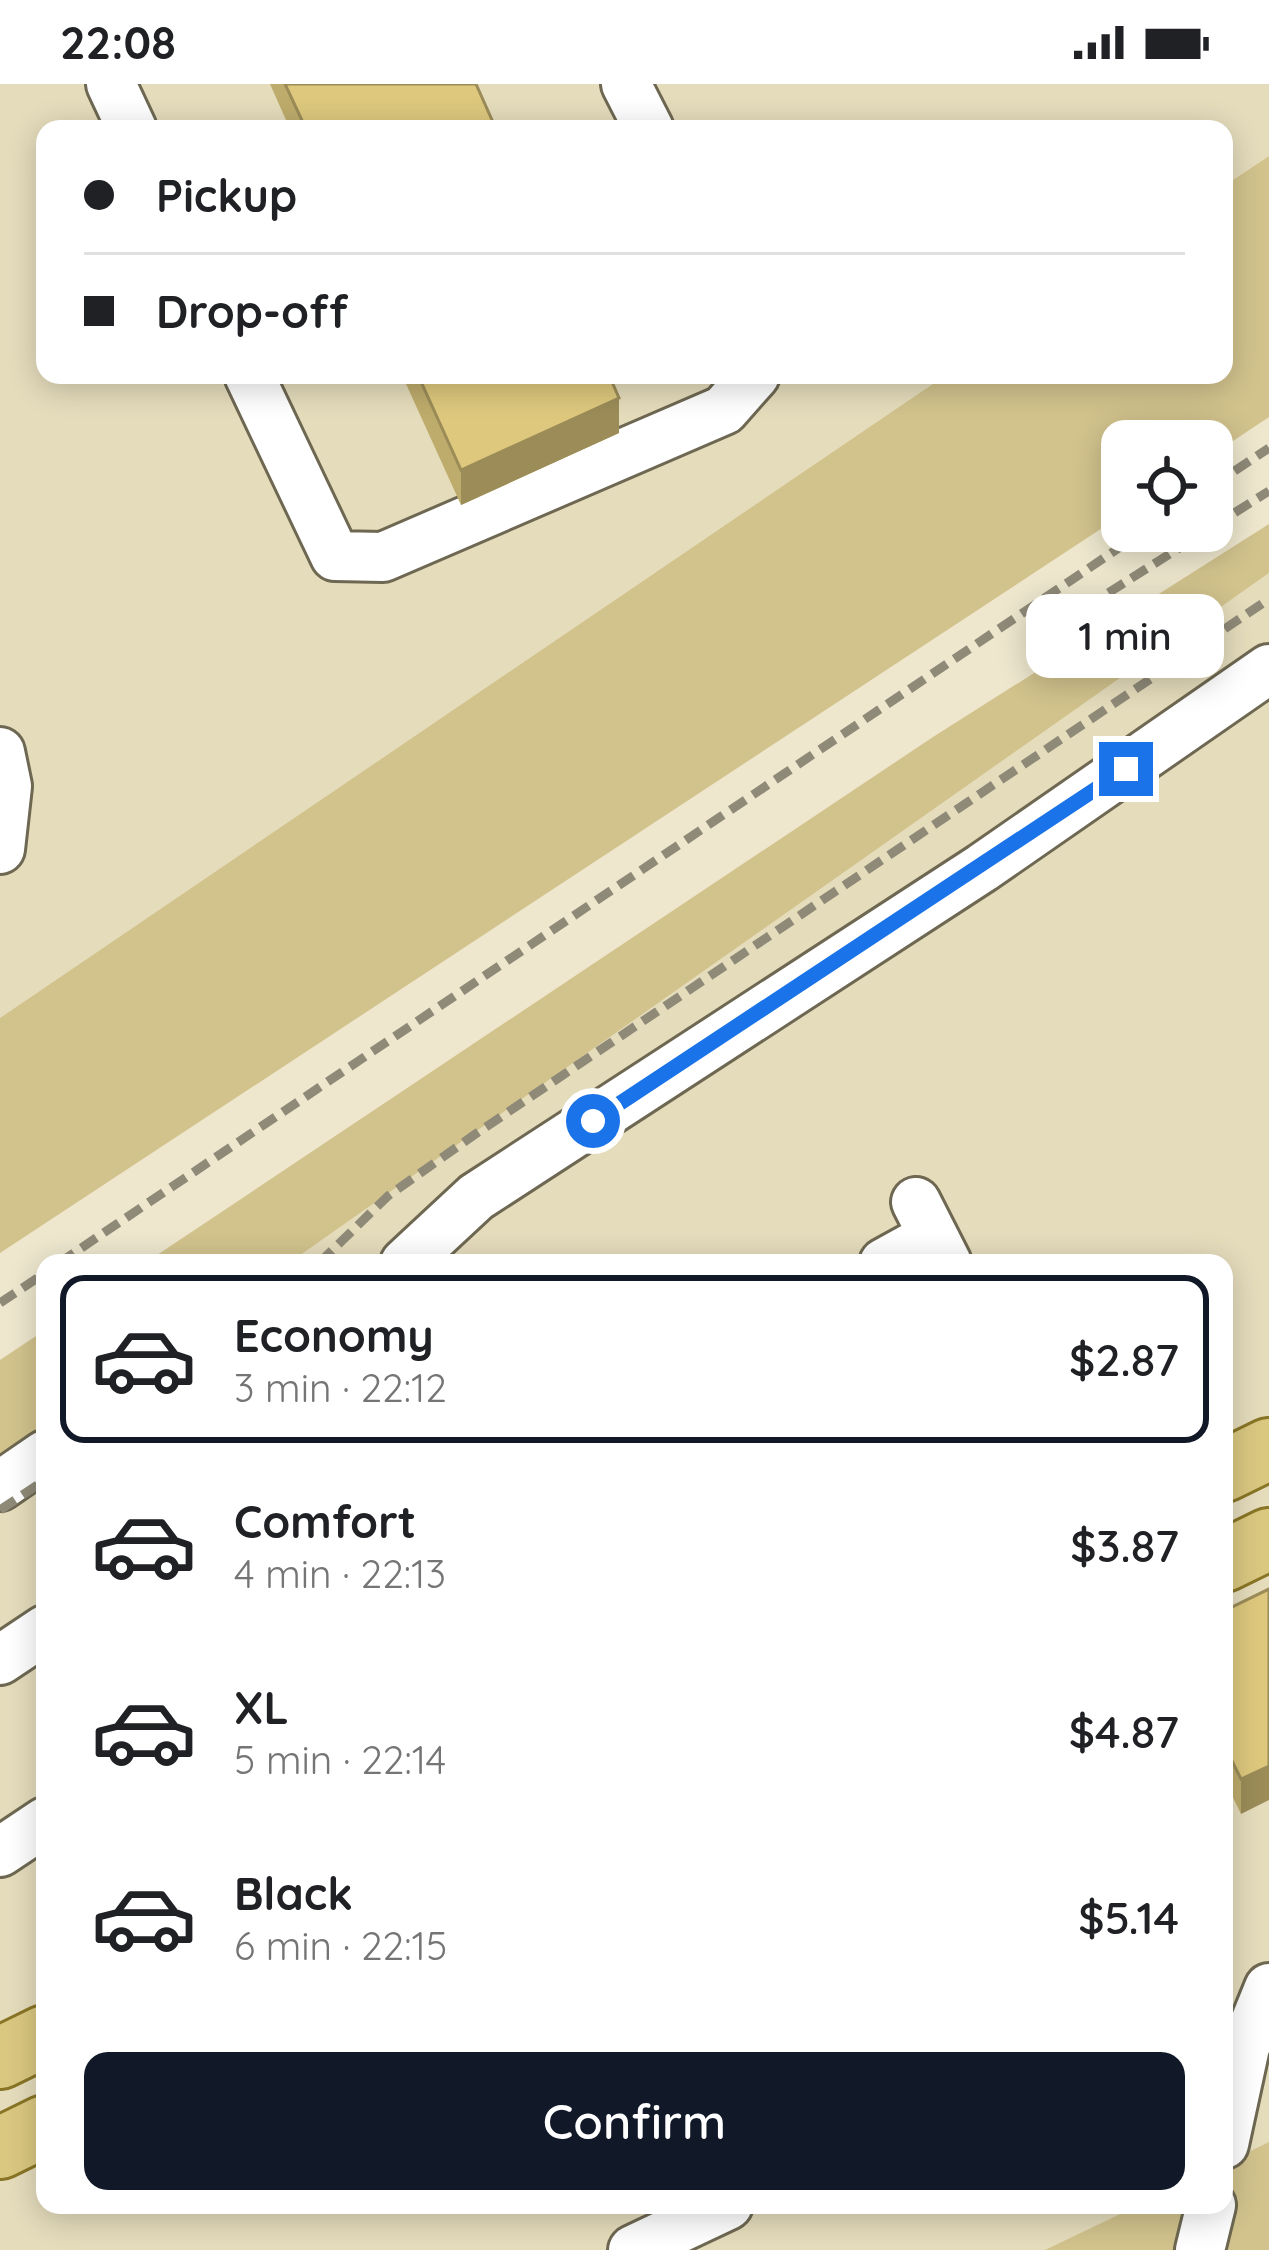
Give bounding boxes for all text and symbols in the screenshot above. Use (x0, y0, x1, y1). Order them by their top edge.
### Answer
text: 22:08 (60, 14, 176, 70)
text: Pickup (156, 167, 297, 223)
text: Drop-off (156, 283, 348, 339)
map controls (1101, 420, 1233, 552)
button: locate (1101, 420, 1233, 552)
callout: 1 min (1027, 595, 1225, 679)
text: 1 min (1078, 611, 1172, 660)
route end (1099, 742, 1153, 796)
route start (566, 1094, 620, 1148)
icon: car (90, 1305, 198, 1413)
text: Economy (234, 1307, 434, 1363)
text: $2.87 (1069, 1331, 1179, 1387)
text: 3 min · 22:12 (234, 1363, 447, 1412)
icon: car (90, 1491, 198, 1599)
text: Comfort (234, 1493, 416, 1549)
text: $3.87 (1070, 1517, 1179, 1573)
text: 4 min · 22:13 (234, 1549, 446, 1598)
icon: car (90, 1677, 198, 1785)
text: XL (234, 1679, 289, 1735)
text: $4.87 (1069, 1703, 1179, 1759)
text: 5 min · 22:14 (234, 1735, 446, 1784)
icon: car (90, 1863, 198, 1971)
text: Black (234, 1865, 353, 1921)
text: $5.14 (1078, 1889, 1179, 1945)
text: 6 min · 22:15 (234, 1921, 447, 1970)
button: Confirm (84, 2052, 1185, 2190)

